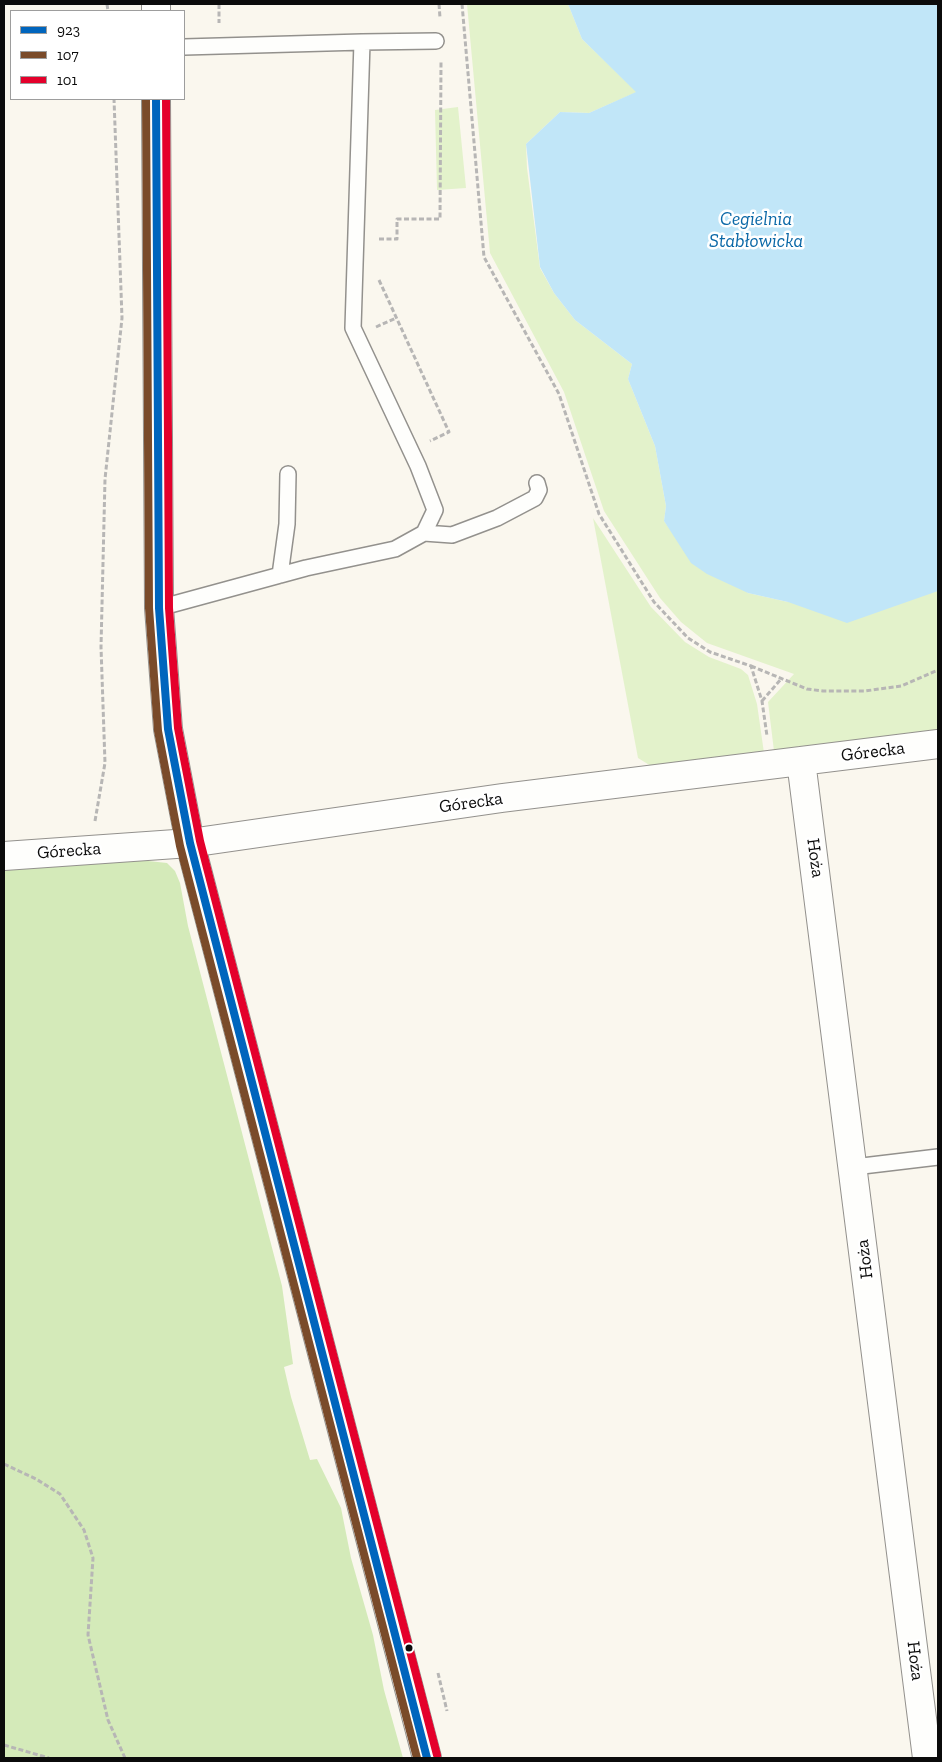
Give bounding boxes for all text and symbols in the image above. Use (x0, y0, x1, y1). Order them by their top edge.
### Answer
legend (10, 10, 185, 100)
text: 923 (57, 21, 80, 39)
text: 107 (57, 46, 78, 64)
text: 101 (57, 71, 77, 89)
water label: Cegielnia Stabłowicka (709, 209, 803, 253)
street label: Górecka (840, 737, 906, 767)
street label: Górecka (438, 788, 504, 818)
street label: Hoża (802, 837, 828, 879)
street label: Górecka (36, 838, 102, 864)
street label: Hoża (852, 1238, 878, 1280)
street label: Hoża (902, 1640, 928, 1682)
unlabelled marker (404, 1643, 414, 1653)

